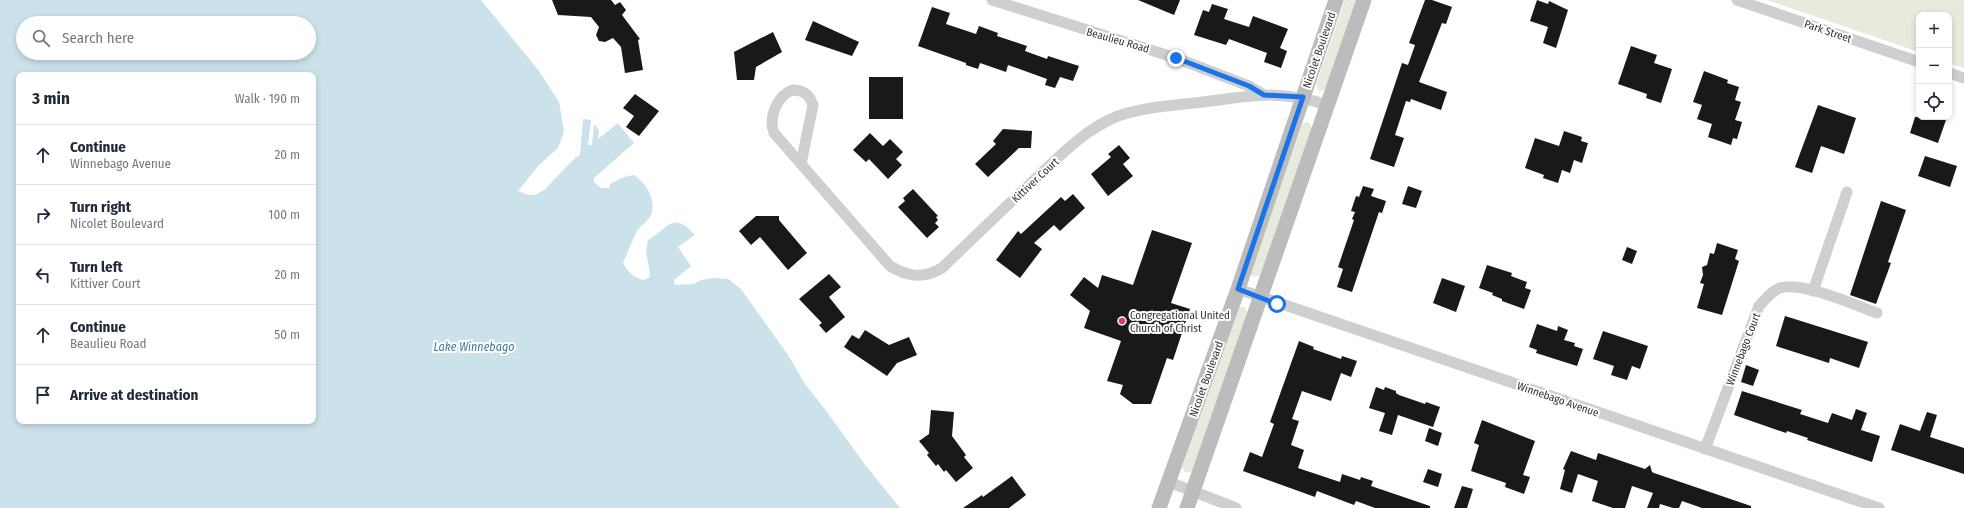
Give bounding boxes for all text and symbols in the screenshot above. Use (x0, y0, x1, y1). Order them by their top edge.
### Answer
street label: Nicolet Boulevard (1300, 10, 1339, 90)
map controls (1916, 12, 1952, 120)
button: + (1916, 12, 1952, 48)
search box (16, 16, 316, 60)
street label: Park Street (1802, 17, 1854, 46)
street label: Beaulieu Road (1085, 25, 1151, 56)
icon: search (30, 27, 52, 49)
text: Search here (62, 29, 134, 47)
button: − (1916, 48, 1952, 84)
route end (1167, 49, 1185, 67)
button: locate (1916, 84, 1952, 120)
text: 3 min (32, 88, 70, 109)
text: Walk · 190 m (235, 91, 300, 106)
text: Continue (70, 138, 126, 156)
icon: ahead (32, 144, 54, 166)
text: 20 m (274, 147, 300, 162)
street label: Kittiver Court (1009, 155, 1062, 205)
text: Winnebago Avenue (70, 156, 171, 171)
text: Turn right (70, 198, 131, 216)
icon: right (32, 204, 54, 226)
text: 100 m (268, 207, 300, 222)
text: Nicolet Boulevard (70, 216, 164, 231)
text: Turn left (70, 258, 123, 276)
icon: left (32, 264, 54, 286)
text: 20 m (274, 267, 300, 282)
text: Kittiver Court (70, 276, 140, 291)
route start (1268, 295, 1286, 313)
place label: Congregational United Church of Christ (1130, 309, 1230, 335)
street label: Winnebago Court (1724, 311, 1763, 387)
marker: Congregational United Church of Christ (1117, 316, 1127, 326)
text: Continue (70, 318, 126, 336)
icon: ahead (32, 324, 54, 346)
text: 50 m (274, 327, 300, 342)
text: Beaulieu Road (70, 336, 147, 351)
water label: Lake Winnebago (434, 340, 514, 354)
street label: Nicolet Boulevard (1187, 340, 1226, 419)
street label: Winnebago Avenue (1515, 379, 1600, 420)
icon: arrive (32, 384, 54, 406)
text: Arrive at destination (70, 386, 198, 404)

